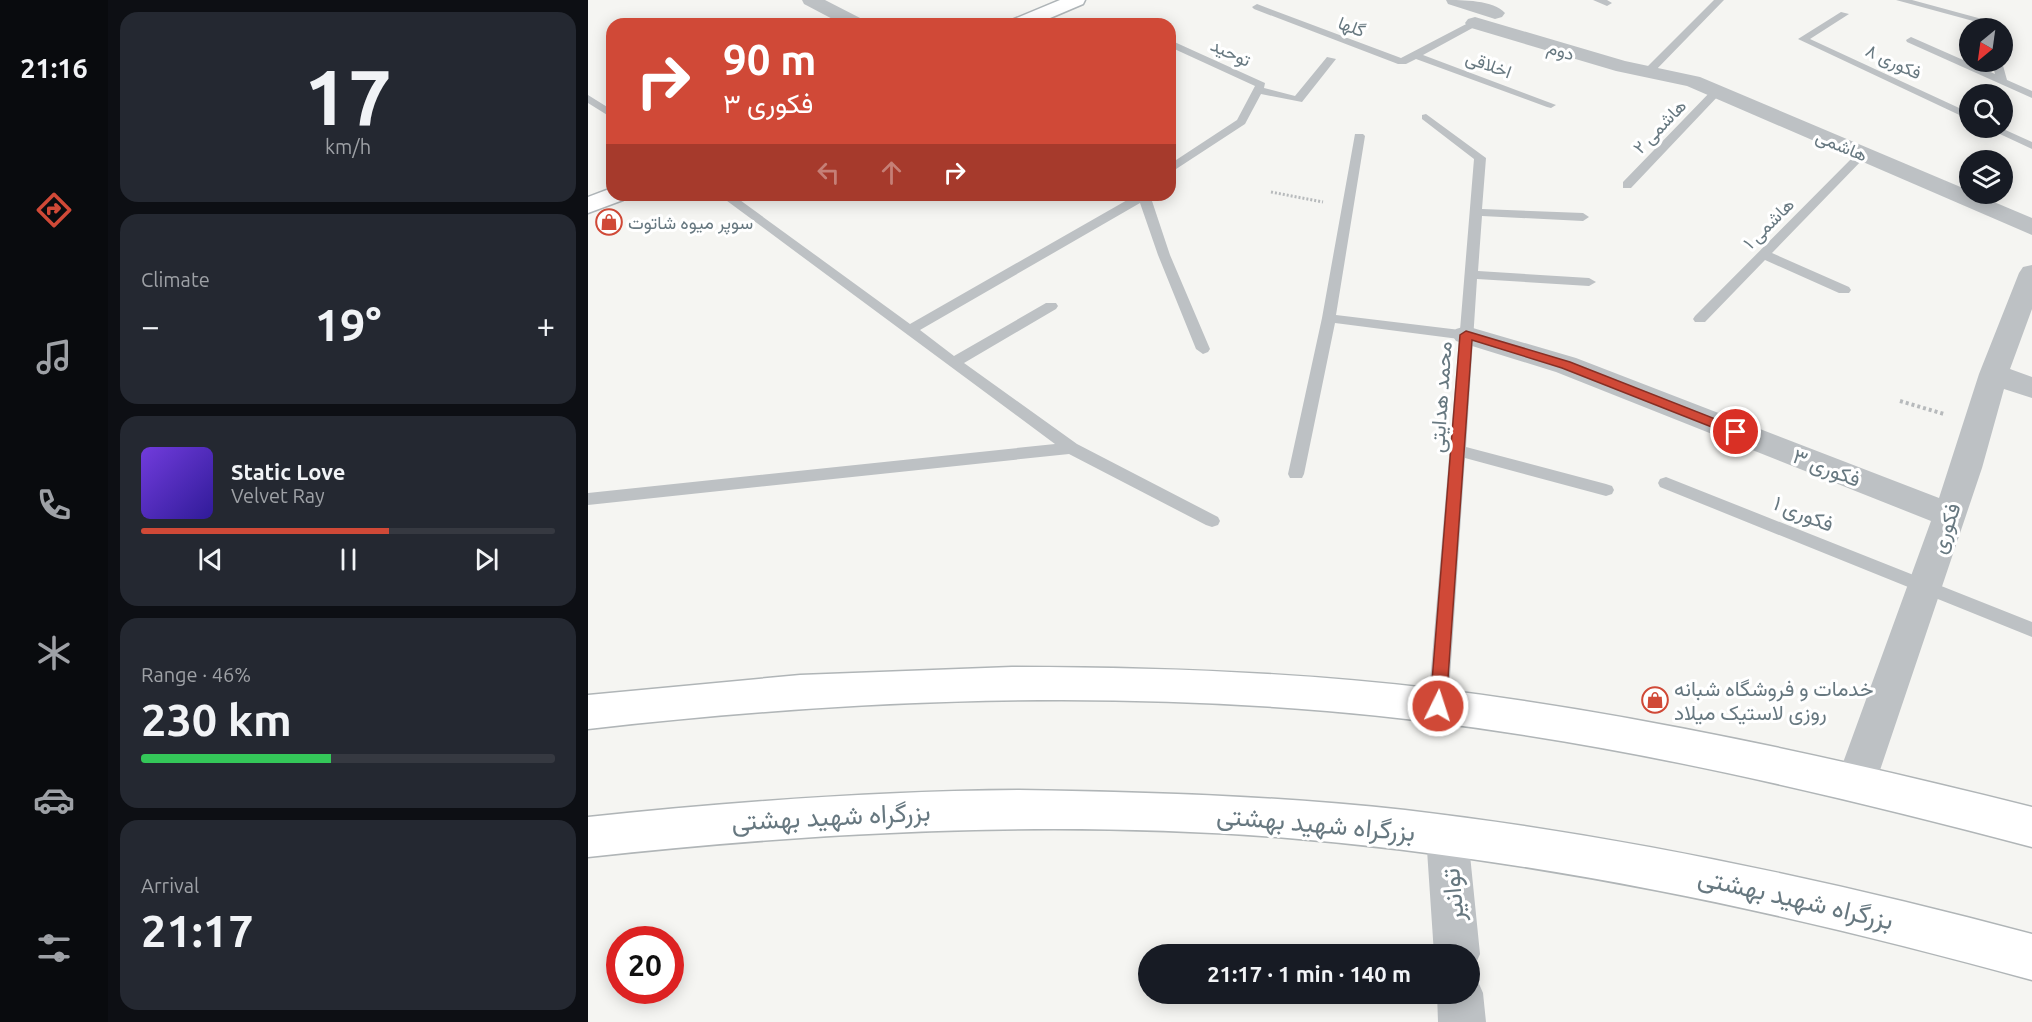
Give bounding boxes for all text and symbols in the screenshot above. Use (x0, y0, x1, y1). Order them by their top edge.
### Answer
street label: گلها (1335, 12, 1368, 42)
north arrow (1959, 18, 2013, 72)
map controls (1959, 18, 2013, 204)
street label: توحید (1207, 34, 1254, 72)
text: 90 m (723, 36, 817, 83)
street label: دوم (1544, 36, 1577, 66)
street label: فکوری ۸ (1862, 39, 1925, 84)
icon: right (624, 42, 702, 120)
street label: اخلاقی (1463, 47, 1515, 83)
text: 17 (304, 52, 392, 140)
text: 21:16 (20, 53, 88, 83)
button: search (1959, 84, 2013, 138)
text: فکوری ۳ (723, 88, 813, 118)
street label: هاشمی ۲ (1628, 95, 1691, 159)
street label: هاشمی (1813, 125, 1871, 167)
text: km/h (325, 135, 371, 158)
button: layers (1959, 150, 2013, 204)
icon: left (812, 156, 845, 189)
icon: ahead (875, 156, 908, 189)
icon: right (938, 156, 971, 189)
icon: directions (33, 189, 75, 231)
street label: هاشمی ۱ (1739, 194, 1799, 254)
shop icon: سوپر میوه شاتوت (594, 207, 624, 237)
place label: سوپر میوه شاتوت (628, 212, 753, 235)
text: Climate (141, 268, 210, 291)
text: 19° (315, 299, 381, 350)
text: − (141, 307, 160, 344)
text: + (536, 307, 555, 344)
icon: music (33, 336, 75, 378)
street label: محمد هدایتی (1424, 340, 1457, 454)
pin (1710, 406, 1761, 457)
icon: arrive (1719, 415, 1752, 448)
street label: فکوری ۳ (1789, 443, 1864, 493)
text: Static Love (231, 459, 346, 484)
icon: phone (33, 484, 75, 526)
text: Velvet Ray (231, 484, 325, 507)
street label: فکوری ۱ (1770, 490, 1837, 538)
street label: فکوری (1925, 500, 1967, 557)
icon: previous (194, 543, 227, 576)
icon: pause (332, 543, 365, 576)
icon: next (470, 543, 503, 576)
icon: climate (33, 632, 75, 674)
text: Range · 46% (141, 663, 251, 686)
position arrow (1406, 674, 1470, 738)
place label: خدمات و فروشگاه شبانه روزی لاستیک میلاد (1674, 676, 1874, 726)
shop icon: خدمات و فروشگاه شبانه روزی لاستیک میلاد (1640, 685, 1670, 715)
text: 230 km (141, 694, 292, 745)
icon: car (33, 779, 75, 821)
street label: بزرگراه شهید بهشتی (731, 796, 931, 838)
street label: بزرگراه شهید بهشتی (1215, 800, 1416, 848)
street label: بزرگراه شهید بهشتی (1695, 861, 1896, 936)
street label: توانیر (1435, 867, 1471, 924)
text: Arrival (141, 874, 199, 897)
text: 21:17 (141, 905, 254, 956)
speed limit sign: 20 (606, 926, 684, 1004)
icon: filters (33, 927, 75, 969)
text: 21:17 · 1 min · 140 m (1207, 961, 1411, 986)

